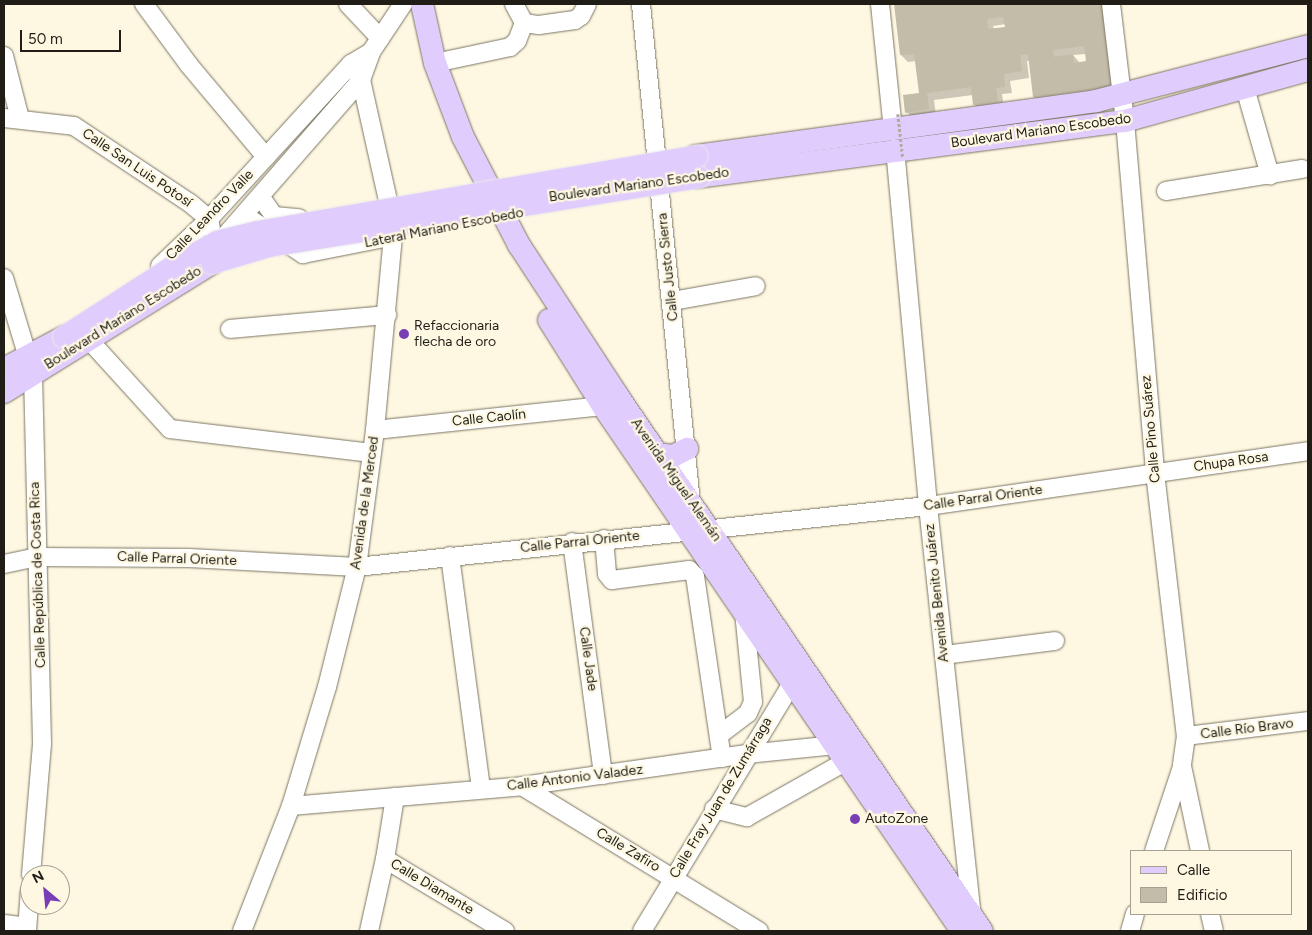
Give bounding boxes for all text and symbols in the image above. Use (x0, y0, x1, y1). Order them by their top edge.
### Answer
scale bar (22, 20, 124, 52)
text: 50 m (28, 30, 63, 48)
street label: Boulevard Mariano Escobedo (950, 110, 1132, 152)
street label: Calle San Luis Potosí (79, 125, 195, 211)
street label: Boulevard Mariano Escobedo (548, 164, 730, 206)
street label: Calle Leandro Valle (163, 166, 257, 264)
street label: Lateral Mariano Escobedo (363, 204, 525, 252)
street label: Calle Justo Sierra (654, 212, 682, 322)
street label: Boulevard Mariano Escobedo (41, 263, 205, 373)
place label: Refaccionaria flecha de oro (414, 318, 499, 351)
marker: Refaccionaria flecha de oro (398, 328, 410, 340)
street label: Calle Pino Suárez (1138, 374, 1164, 484)
street label: Calle Caolín (451, 406, 527, 430)
street label: Avenida Miguel Alemán (627, 415, 725, 545)
street label: Avenida de la Merced (347, 435, 383, 571)
street label: Chupa Rosa (1193, 448, 1269, 476)
street label: Calle Parral Oriente (922, 481, 1044, 515)
street label: Calle República de Costa Rica (26, 482, 50, 668)
street label: Avenida Benito Juárez (921, 523, 953, 663)
street label: Calle Parral Oriente (519, 527, 641, 557)
street label: Calle Parral Oriente (117, 549, 237, 569)
street label: Calle Jade (575, 626, 601, 692)
street label: Calle Fray Juan de Zumárraga (666, 714, 776, 882)
street label: Calle Río Bravo (1200, 715, 1294, 743)
street label: Calle Antonio Valadez (506, 761, 644, 795)
place label: AutoZone (865, 811, 928, 827)
marker: AutoZone (849, 813, 861, 825)
street label: Calle Zafiro (593, 824, 663, 876)
legend (1130, 850, 1292, 915)
street label: Calle Diamante (387, 856, 477, 918)
text: Calle (1177, 861, 1210, 879)
north arrow (20, 865, 70, 915)
text: N (29, 867, 47, 887)
text: Edificio (1177, 886, 1227, 904)

